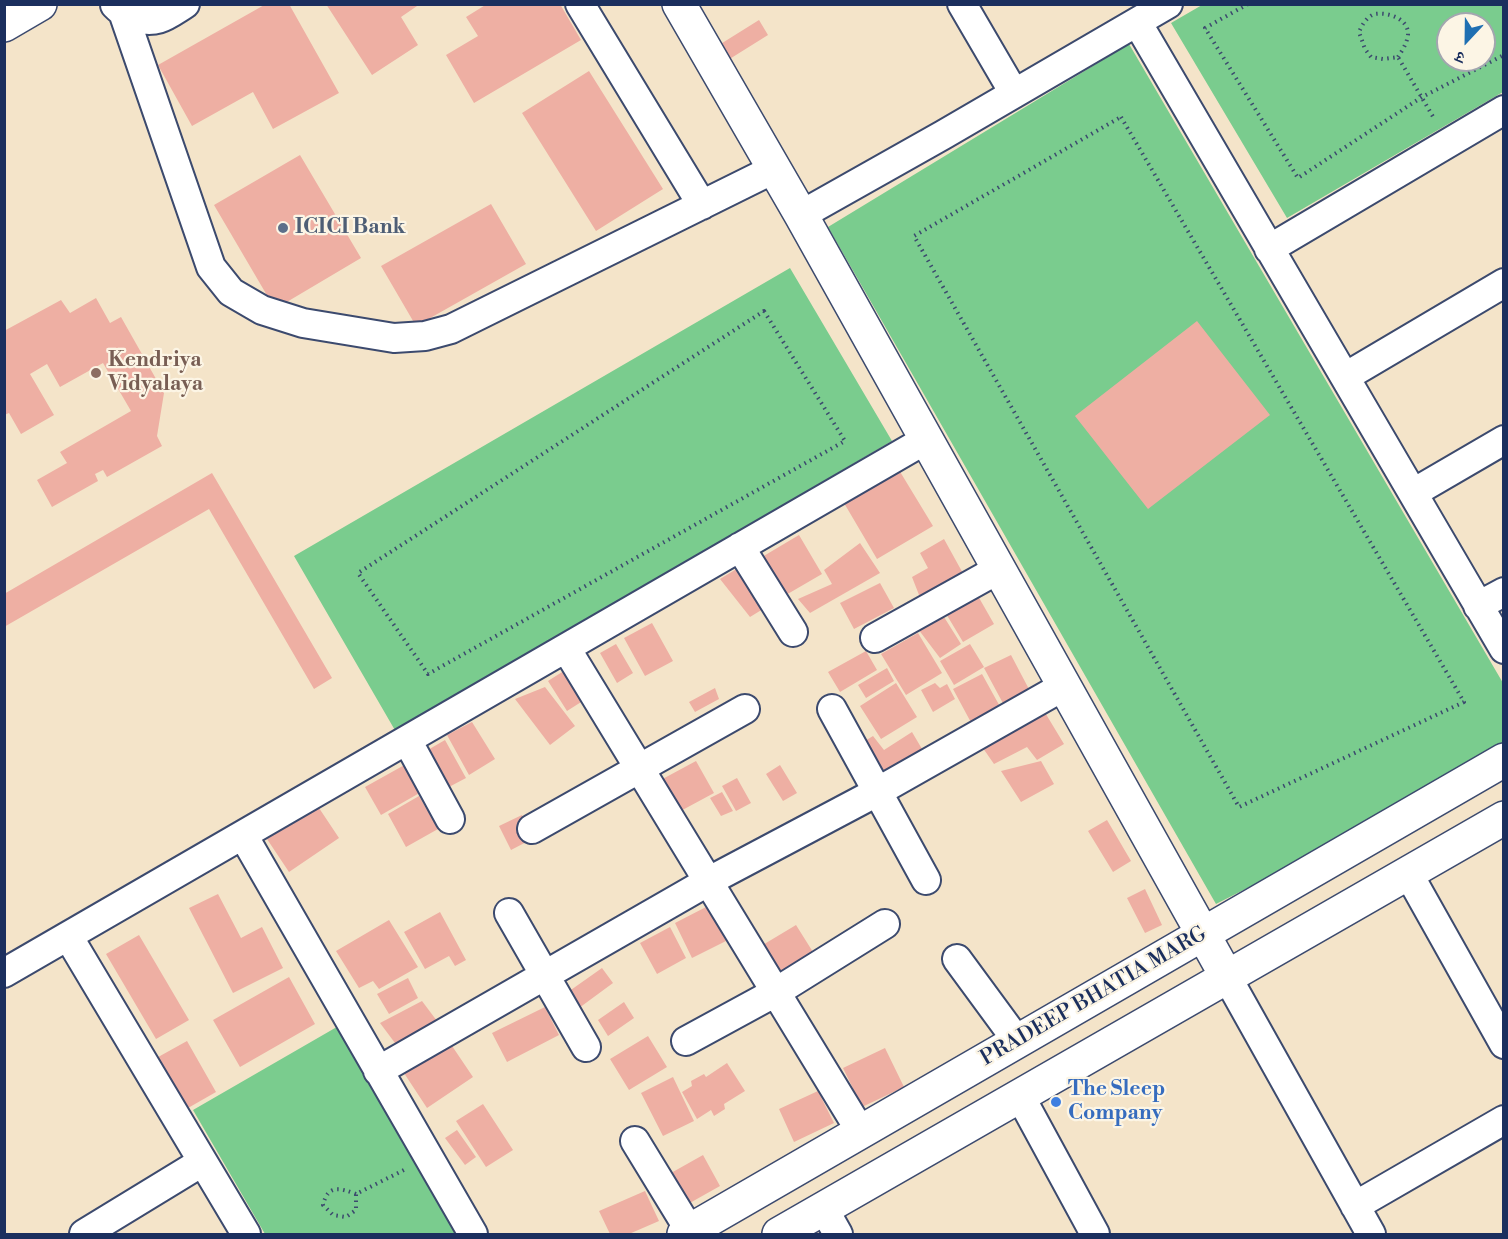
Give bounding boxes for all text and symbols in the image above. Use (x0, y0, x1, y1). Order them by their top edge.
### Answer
north arrow (1436, 12, 1496, 72)
text: उ (1452, 46, 1468, 68)
place label: ICICI Bank (295, 215, 406, 241)
marker: ICICI Bank (276, 221, 290, 235)
place label: Kendriya Vidyalaya (108, 348, 203, 398)
marker: Kendriya Vidyalaya (89, 366, 103, 380)
street label: PRADEEP BHATIA MARG (977, 922, 1211, 1072)
place label: The Sleep Company (1068, 1077, 1165, 1127)
marker: The Sleep Company (1049, 1095, 1063, 1109)

